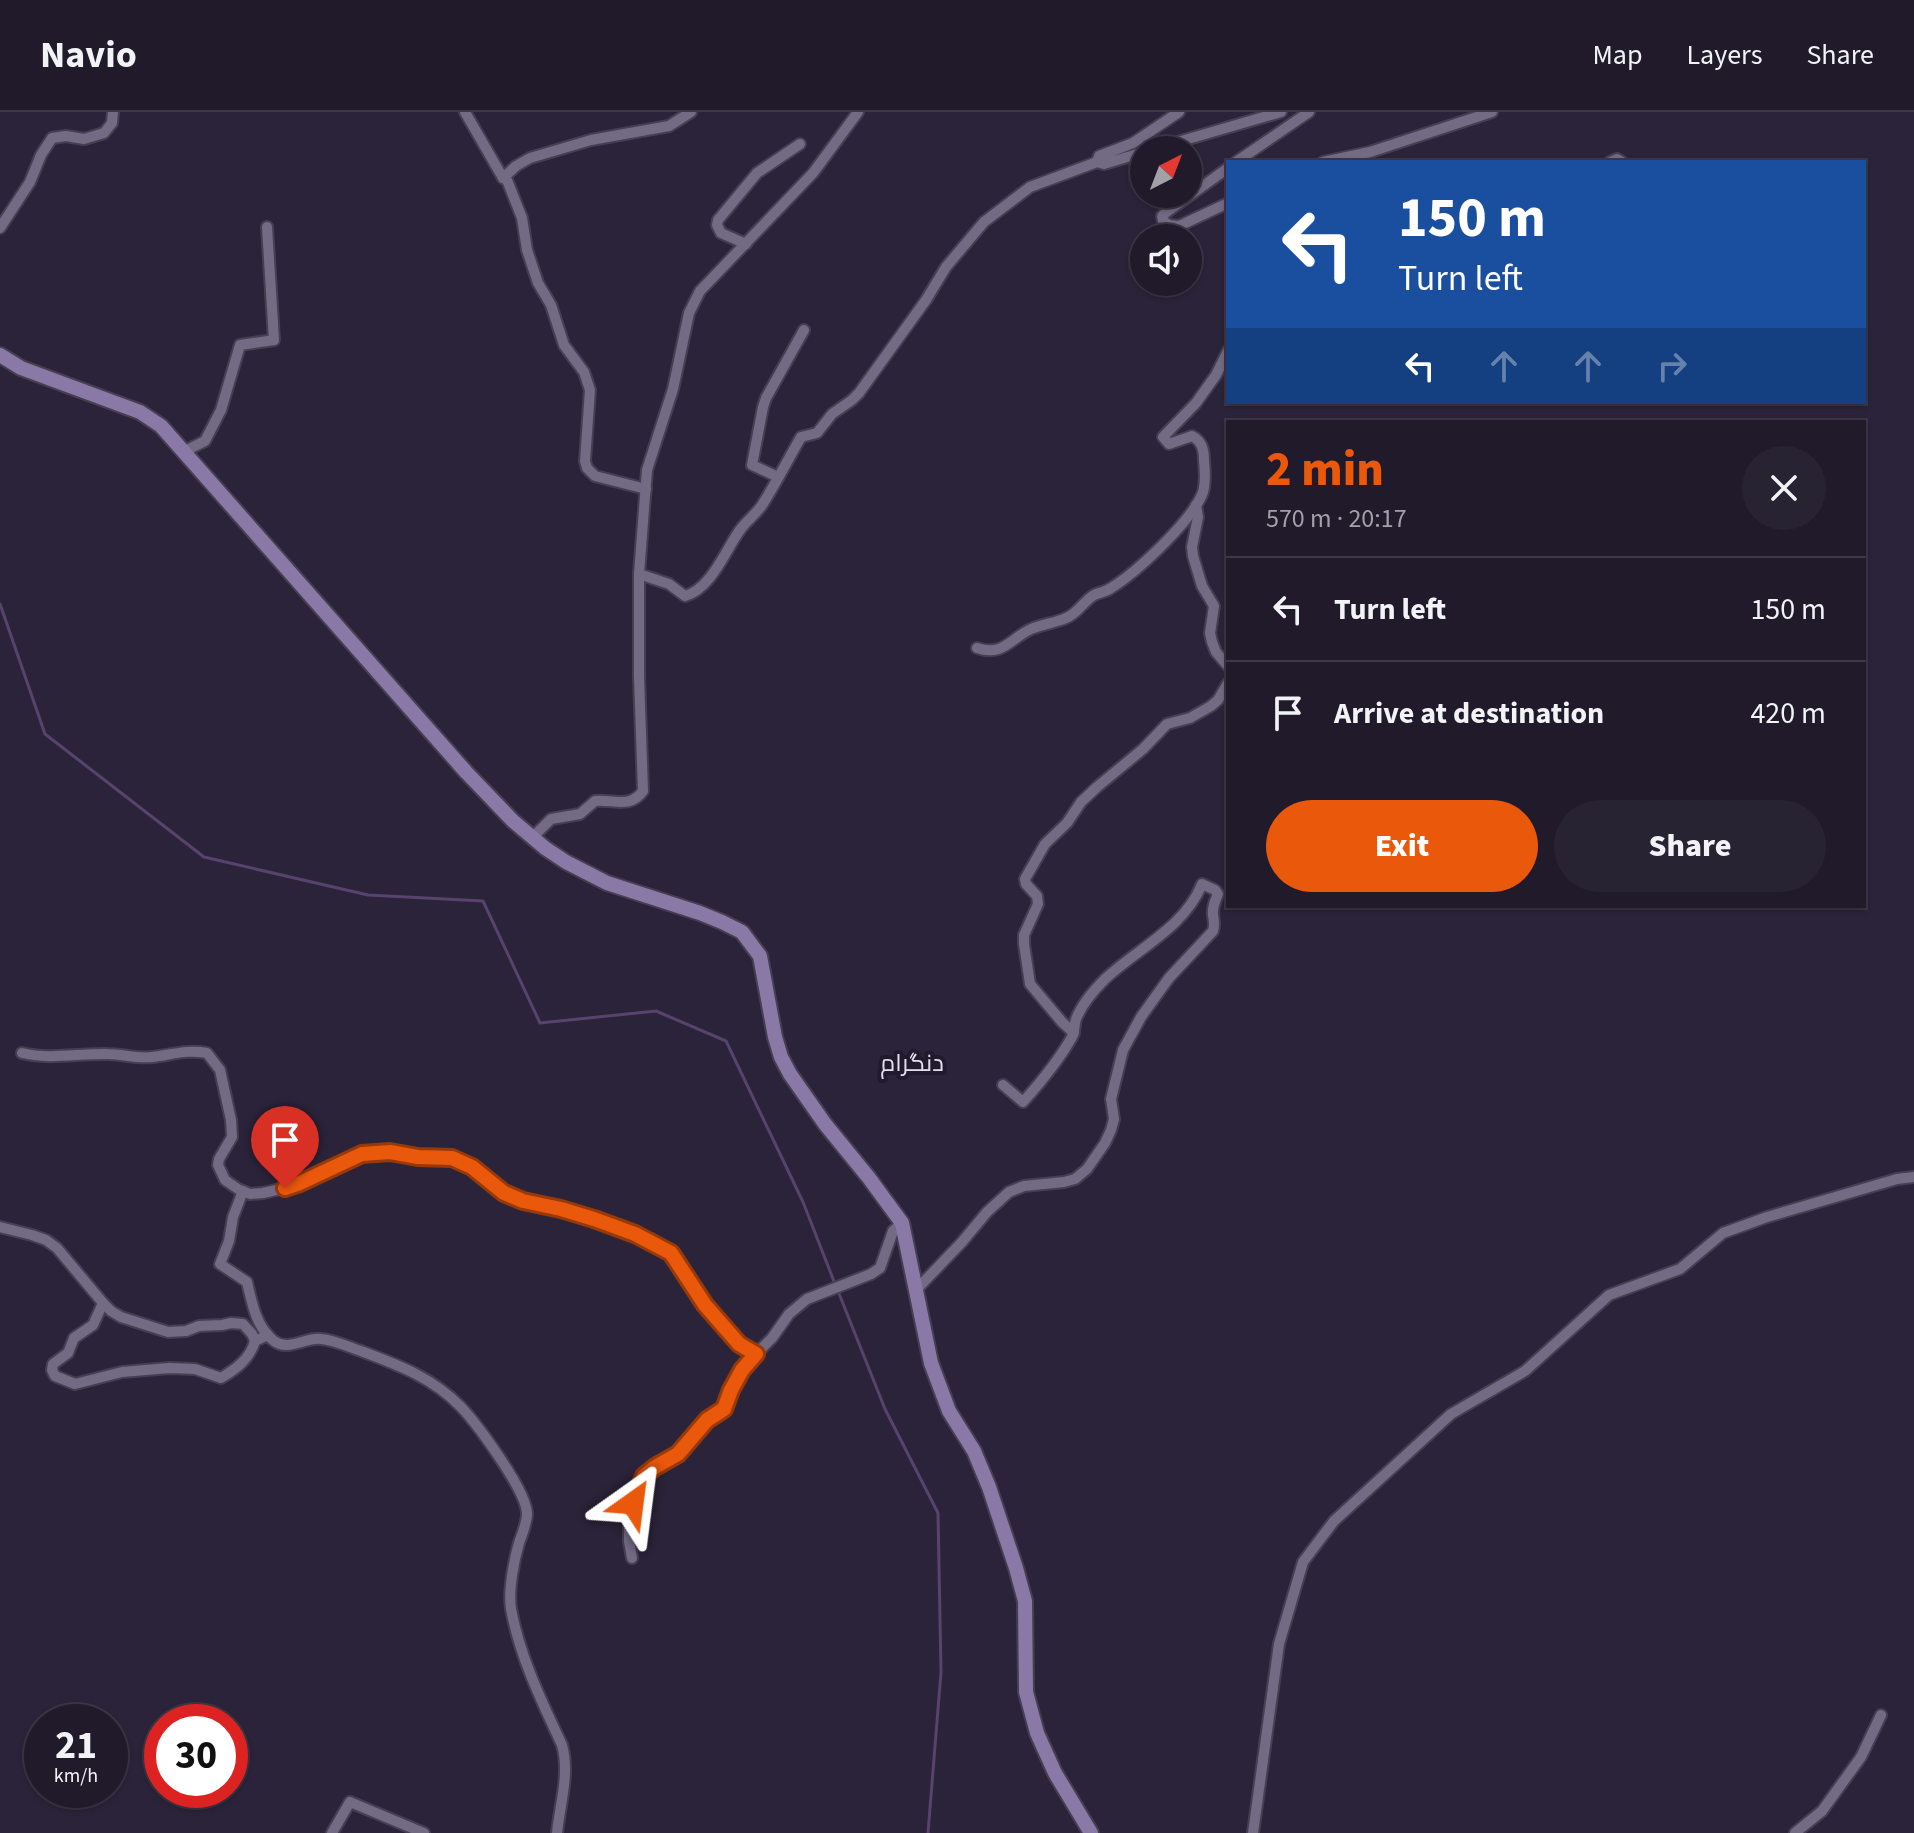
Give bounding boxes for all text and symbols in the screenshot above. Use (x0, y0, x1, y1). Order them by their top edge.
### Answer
text: Navio (40, 28, 137, 82)
text: Map (1592, 35, 1642, 75)
text: Layers (1686, 35, 1762, 75)
text: Share (1806, 35, 1874, 75)
north arrow (1130, 136, 1202, 208)
map controls (1130, 136, 1202, 296)
text: 150 m (1398, 179, 1546, 258)
icon: left (1266, 192, 1370, 296)
button: sound (1130, 224, 1202, 296)
text: Turn left (1398, 253, 1523, 304)
icon: left (1398, 344, 1442, 388)
icon: ahead (1482, 344, 1526, 388)
icon: ahead (1566, 344, 1610, 388)
icon: right (1650, 344, 1694, 388)
text: 2 min (1266, 436, 1384, 504)
button: close (1742, 446, 1826, 530)
text: 570 m · 20:17 (1266, 500, 1407, 537)
icon: left (1266, 587, 1310, 631)
text: Turn left (1334, 588, 1446, 631)
text: 150 m (1750, 588, 1826, 631)
icon: arrive (1266, 691, 1310, 735)
text: Arrive at destination (1334, 692, 1604, 735)
text: 420 m (1750, 692, 1826, 735)
button: Exit (1266, 800, 1538, 892)
button: Share (1554, 800, 1826, 892)
district label: دنگرام (880, 1046, 944, 1081)
pin (251, 1106, 319, 1188)
icon: arrive (263, 1118, 307, 1162)
position arrow (591, 1461, 675, 1545)
speed limit sign: 30 (144, 1704, 248, 1808)
text: 21 (55, 1717, 97, 1774)
text: km/h (54, 1762, 98, 1790)

